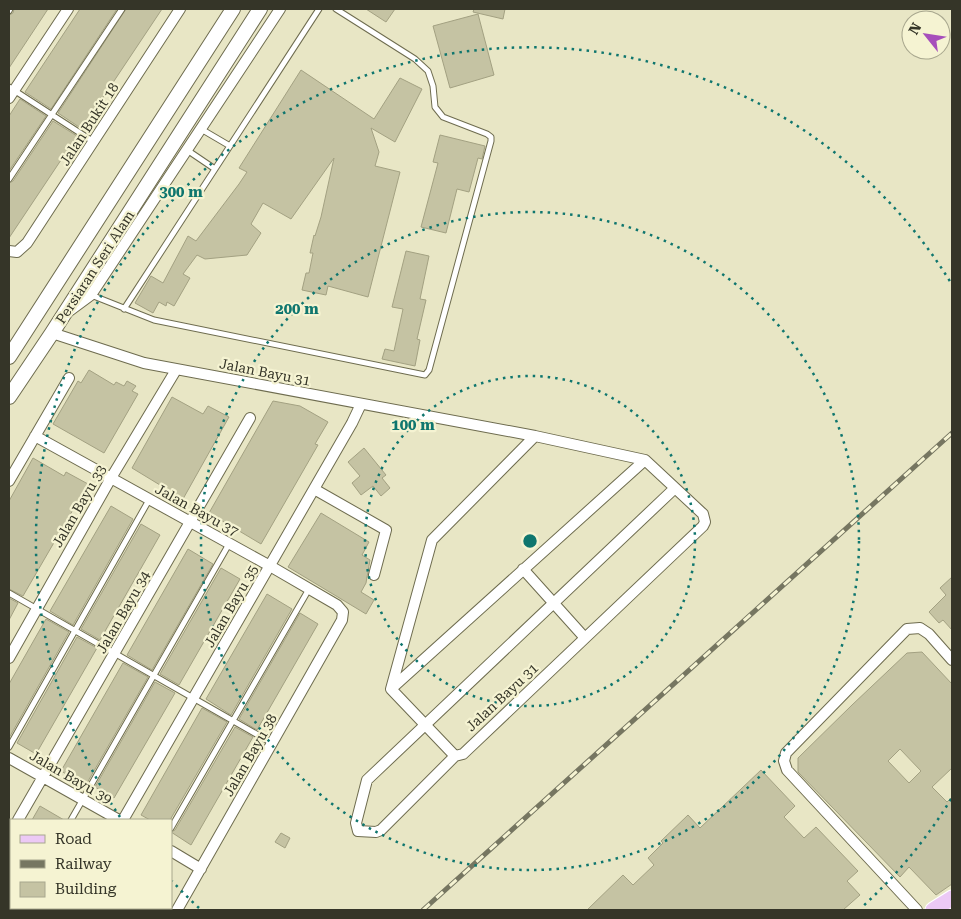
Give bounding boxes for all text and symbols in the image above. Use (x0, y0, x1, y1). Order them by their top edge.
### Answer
north arrow (901, 10, 951, 60)
text: N (905, 20, 924, 37)
street label: Jalan Bukit 18 (56, 80, 122, 168)
text: 300 m (159, 183, 203, 201)
street label: Persiaran Seri Alam (52, 207, 138, 327)
text: 200 m (275, 300, 319, 318)
street label: Jalan Bayu 31 (218, 355, 312, 389)
text: 100 m (391, 416, 435, 434)
street label: Jalan Bayu 33 (49, 462, 109, 550)
street label: Jalan Bayu 37 (153, 481, 241, 540)
centre of rings (521, 532, 539, 550)
street label: Jalan Bayu 35 (201, 562, 261, 650)
street label: Jalan Bayu 34 (93, 568, 153, 656)
street label: Jalan Bayu 31 (463, 659, 541, 734)
street label: Jalan Bayu 38 (220, 711, 280, 799)
street label: Jalan Bayu 39 (27, 747, 115, 807)
legend (10, 819, 172, 909)
text: Road (55, 830, 92, 848)
text: Railway (55, 855, 112, 873)
text: Building (55, 880, 117, 898)

